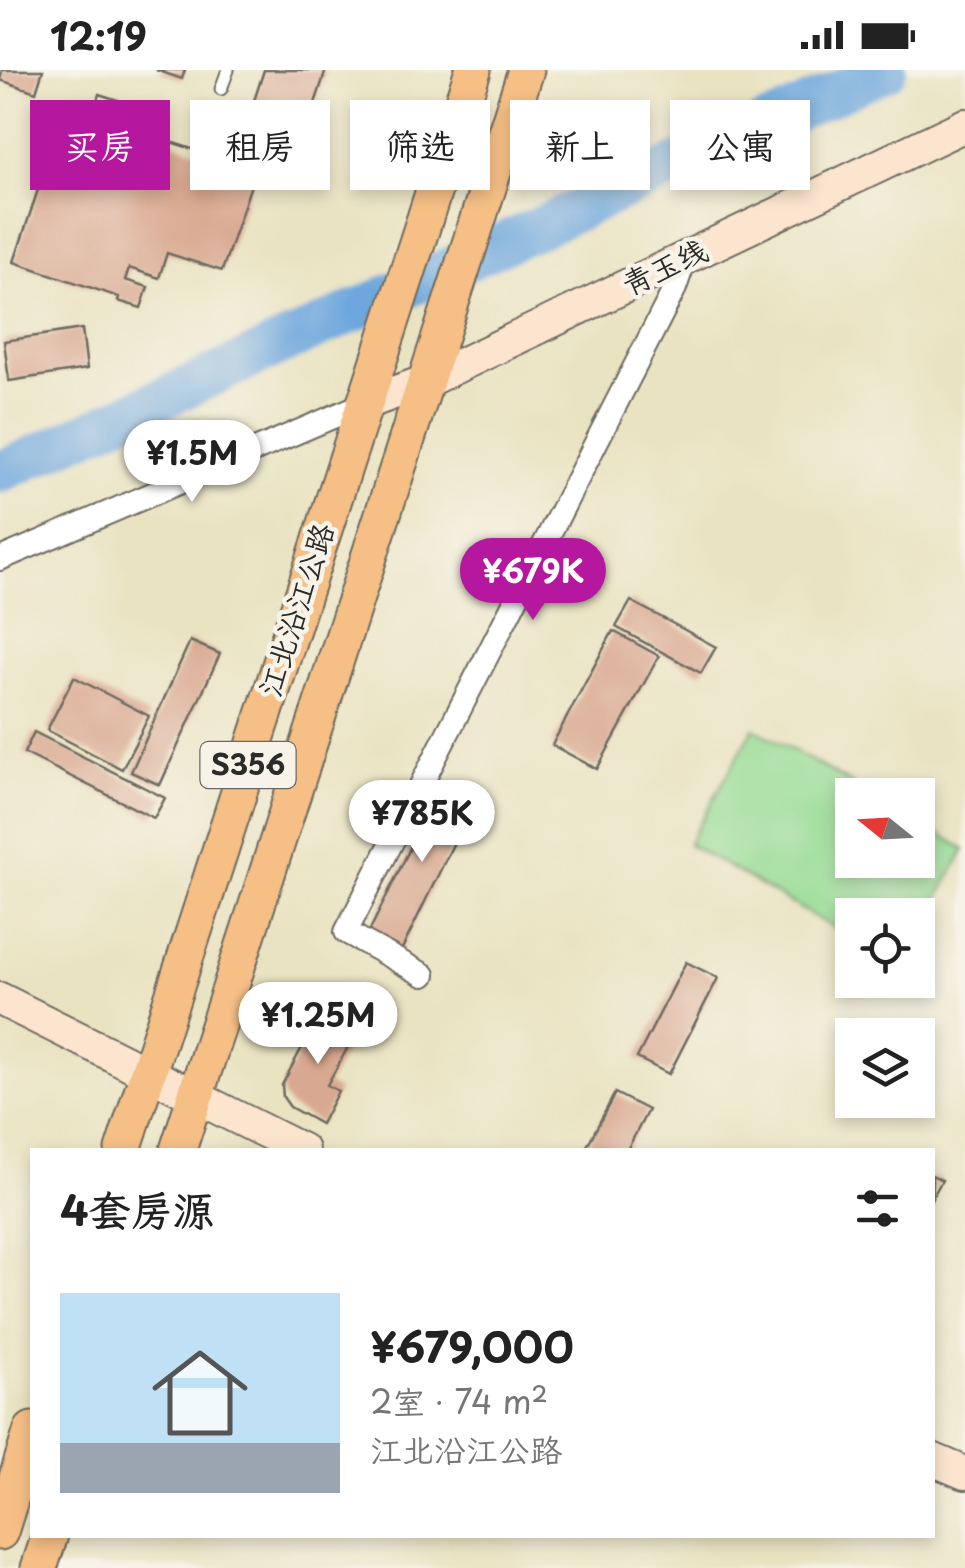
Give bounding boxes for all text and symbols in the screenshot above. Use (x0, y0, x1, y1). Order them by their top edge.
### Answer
text: 12:19 (50, 7, 147, 64)
chip: 买房 (30, 100, 170, 190)
chip: 租房 (190, 100, 330, 190)
chip: 筛选 (350, 100, 490, 190)
chip: 新上 (510, 100, 650, 190)
chip: 公寓 (670, 100, 810, 190)
street label: 青玉线 (614, 226, 714, 305)
pin: ¥1.5M (122, 420, 262, 505)
text: ¥1.5M (146, 428, 238, 476)
street label: 江北沿江公路 (245, 517, 344, 702)
pin: ¥679K (463, 538, 603, 623)
text: ¥679K (482, 546, 584, 594)
road number: S356 (200, 742, 296, 788)
north arrow (835, 778, 935, 878)
map controls (835, 778, 935, 1118)
pin: ¥785K (352, 780, 492, 865)
text: ¥785K (371, 788, 473, 836)
button: locate (835, 898, 935, 998)
pin: ¥1.25M (237, 982, 399, 1067)
text: ¥1.25M (260, 990, 376, 1038)
button: layers (835, 1018, 935, 1118)
text: 4套房源 (60, 1177, 215, 1240)
icon: filters (850, 1181, 905, 1236)
text: ¥679,000 (370, 1314, 574, 1377)
icon: home (140, 1333, 260, 1453)
text: 2室 · 74 m² (370, 1377, 548, 1425)
text: 江北沿江公路 (370, 1425, 562, 1473)

